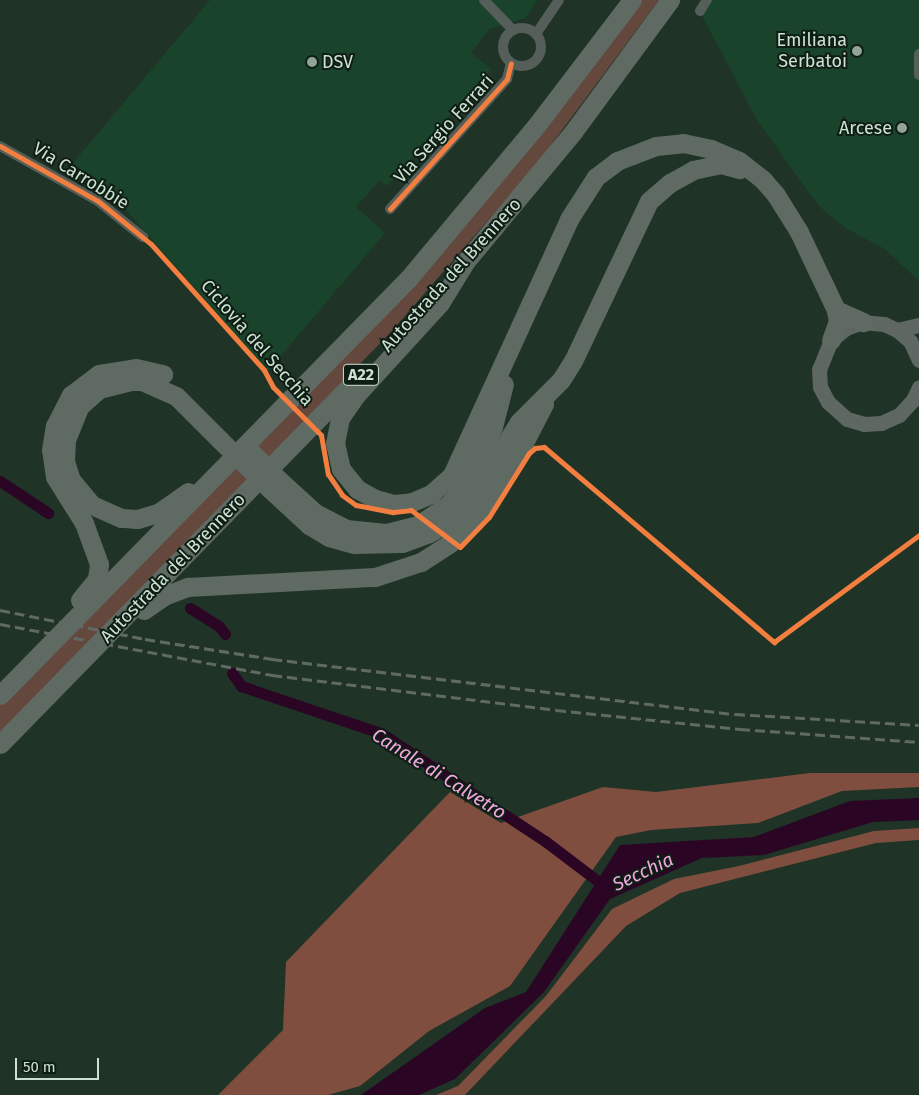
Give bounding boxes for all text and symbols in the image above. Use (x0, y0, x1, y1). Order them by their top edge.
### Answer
place label: Emiliana Serbatoi (777, 30, 847, 72)
marker: Emiliana Serbatoi (851, 45, 863, 57)
place label: DSV (322, 51, 353, 73)
marker: DSV (306, 56, 318, 68)
street label: Via Sergio Ferrari (390, 70, 498, 188)
place label: Arcese (839, 117, 892, 139)
marker: Arcese (896, 122, 908, 134)
street label: Via Carrobbie (29, 138, 133, 214)
street label: Autostrada del Brennero (376, 194, 526, 356)
street label: Ciclovia del Secchia (196, 275, 318, 411)
road number: A22 (342, 362, 380, 388)
street label: Autostrada del Brennero (96, 489, 250, 647)
water label: Canale di Calvetro (368, 724, 510, 824)
water label: Secchia (609, 848, 677, 896)
scale bar (18, 1048, 101, 1080)
text: 50 m (23, 1058, 56, 1076)

